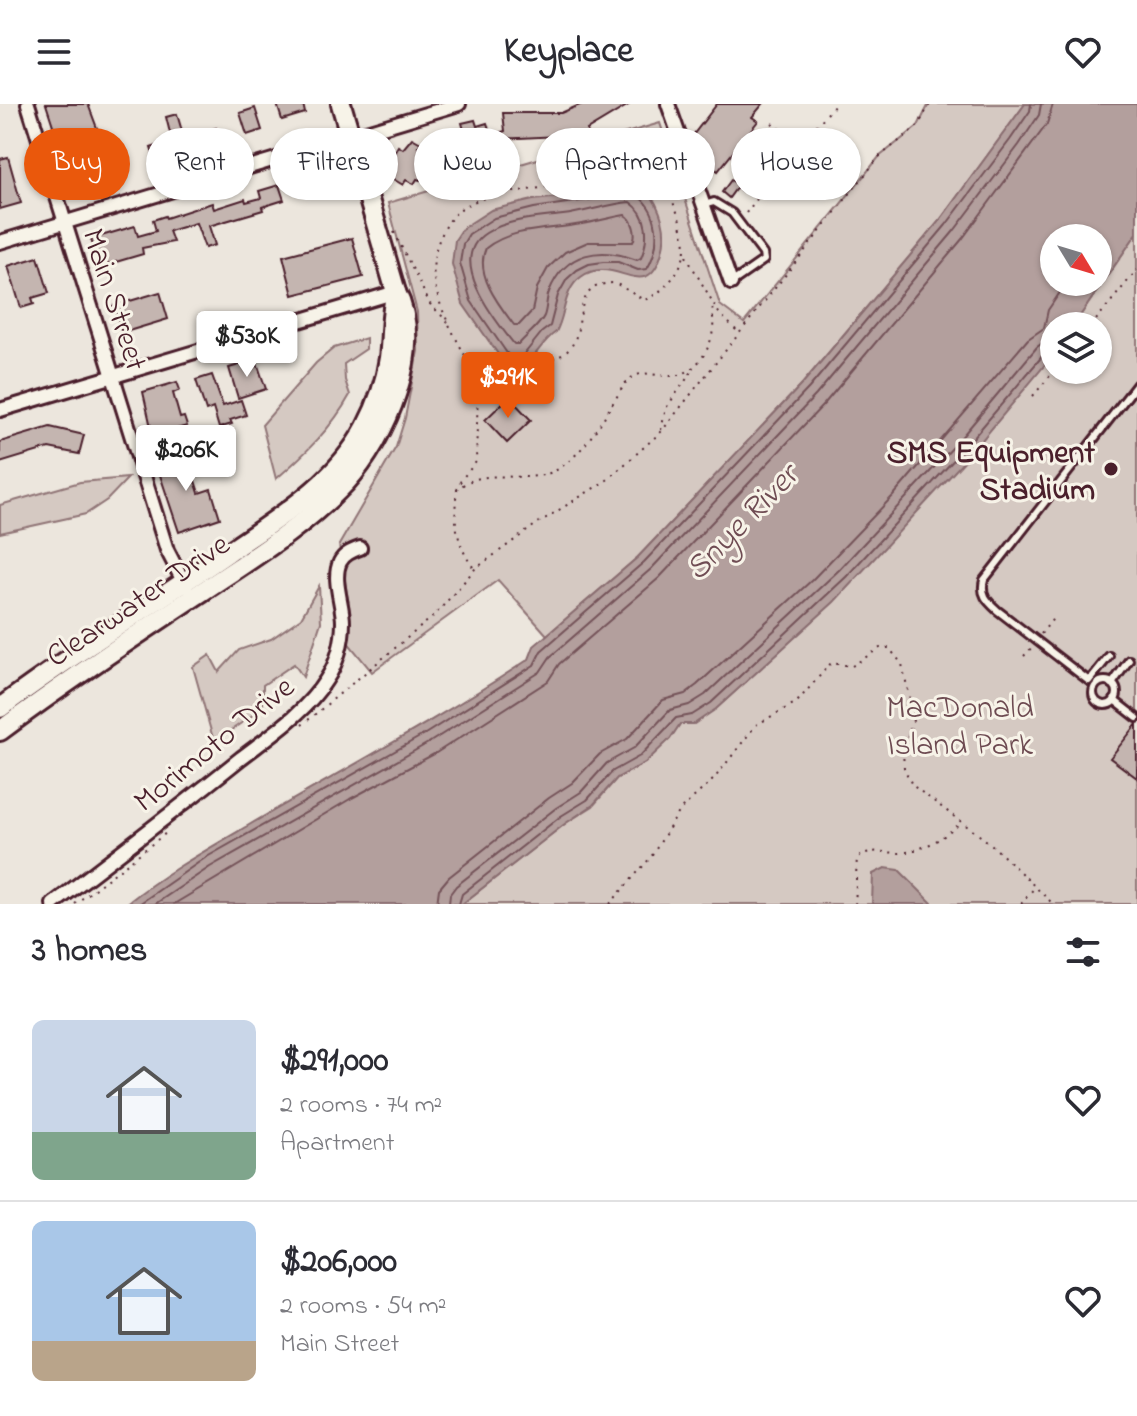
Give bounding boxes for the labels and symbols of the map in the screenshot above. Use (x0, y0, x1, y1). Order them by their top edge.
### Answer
street label: Main Street (68, 223, 158, 377)
north arrow (1040, 224, 1112, 296)
pin: $530K (191, 311, 303, 379)
pin: $291K (452, 352, 564, 420)
pin: $206K (130, 425, 242, 493)
place label: SMS Equipment Stadium (887, 431, 1095, 515)
water label: Snye River (674, 451, 815, 594)
marker: SMS Equipment Stadium (1102, 460, 1120, 478)
street label: Clearwater Drive (38, 523, 241, 681)
street label: Morimoto Drive (124, 666, 306, 825)
park label: MacDonald Island Park (886, 686, 1034, 770)

